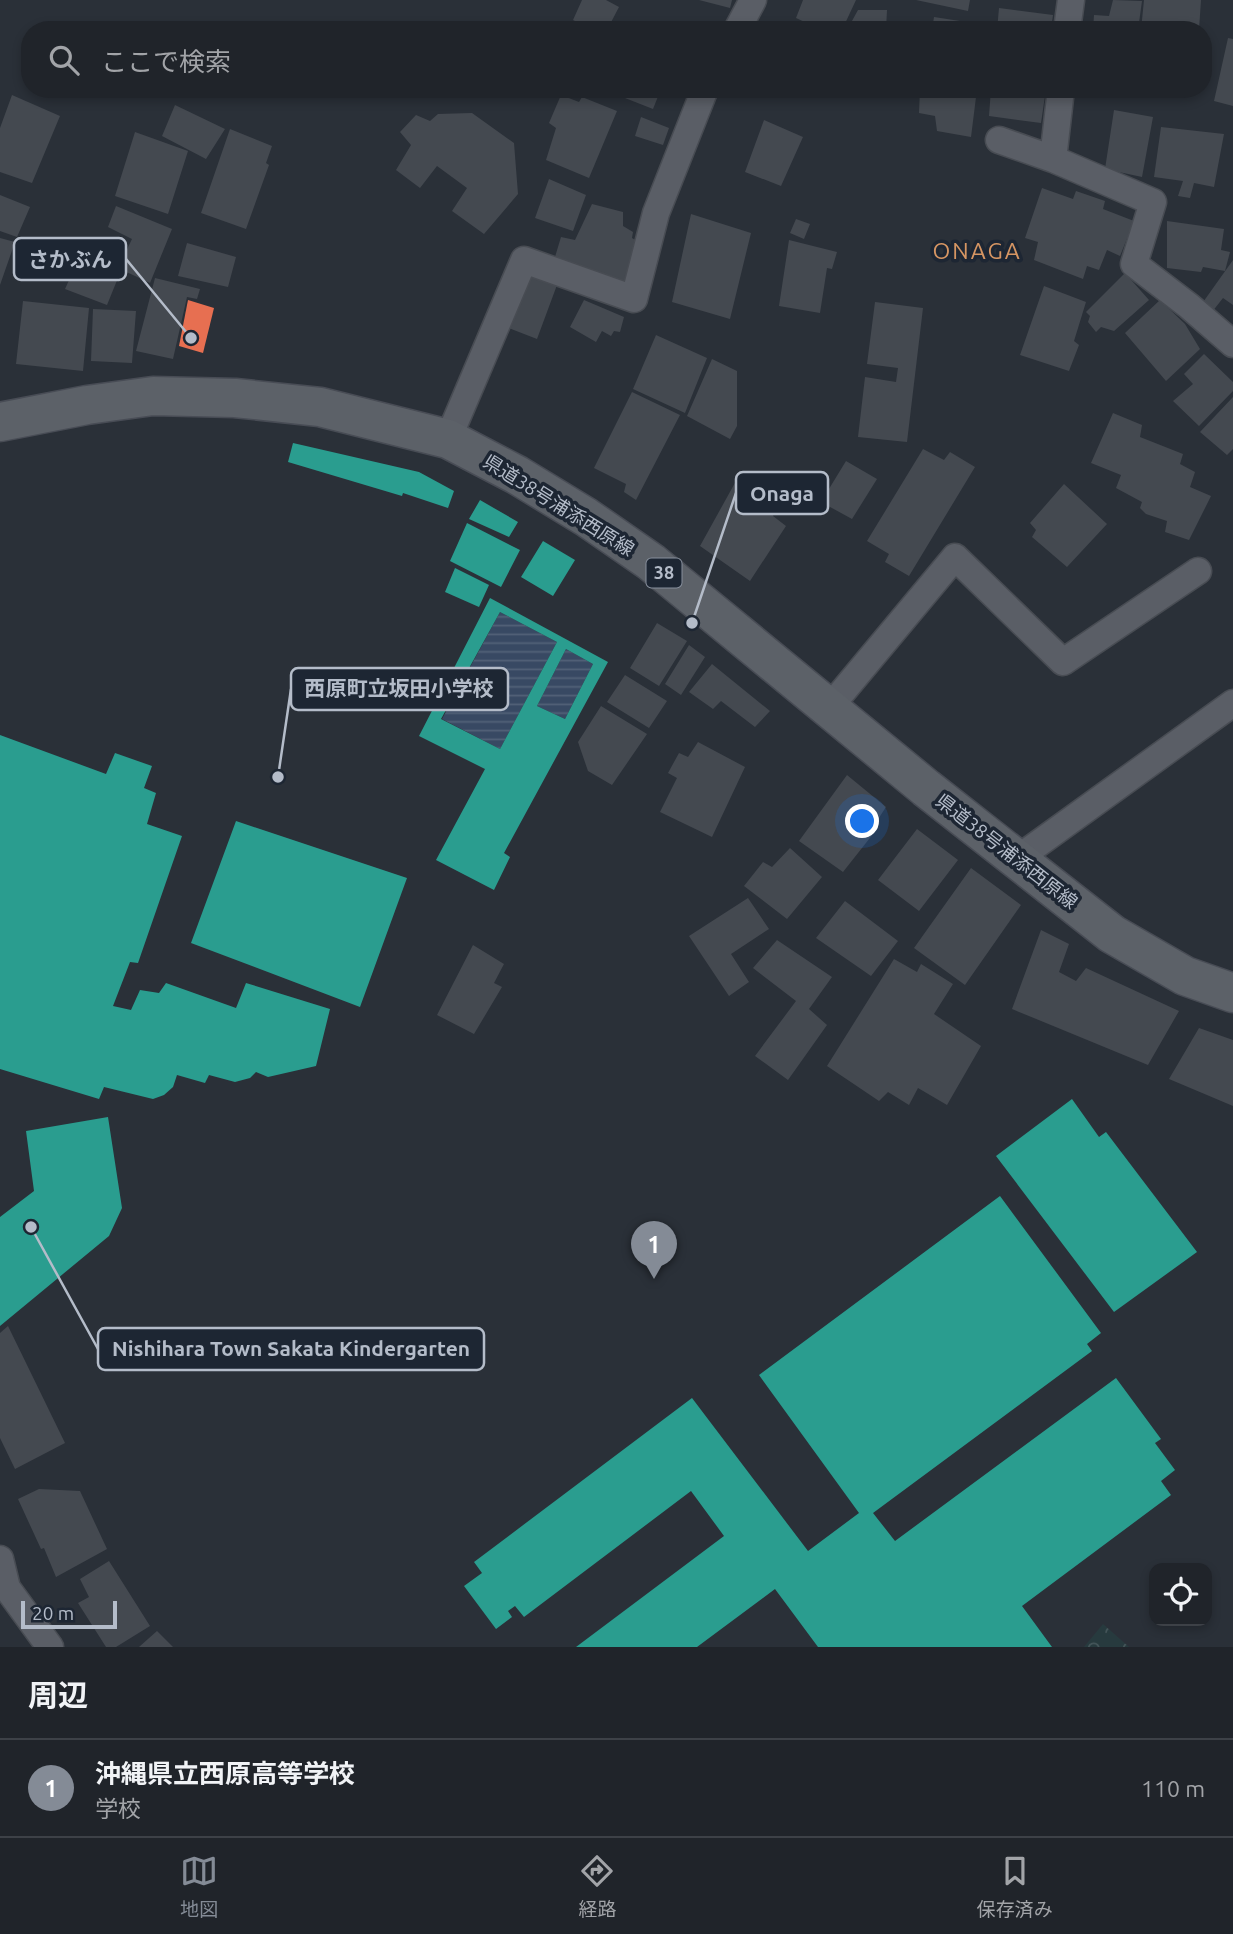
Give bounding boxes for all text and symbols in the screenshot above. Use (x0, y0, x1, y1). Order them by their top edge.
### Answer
search box (21, 21, 1212, 98)
icon: search (45, 41, 83, 79)
text: ここで検索 (101, 47, 231, 76)
callout: さかぶん (14, 238, 126, 280)
district label: ONAGA (932, 238, 1022, 263)
text: さかぶん (28, 247, 112, 271)
street label: 県道38号浦添西原線 (480, 450, 638, 560)
callout: Onaga (736, 472, 828, 514)
text: Onaga (750, 481, 814, 505)
road number: 38 (646, 558, 682, 588)
callout: 西原町立坂田小学校 (291, 668, 508, 710)
text: 西原町立坂田小学校 (305, 676, 494, 700)
street label: 県道38号浦添西原線 (932, 789, 1082, 913)
your location (845, 804, 879, 838)
pin: 1 (631, 1221, 677, 1279)
callout: Nishihara Town Sakata Kindergarten (98, 1328, 484, 1370)
text: Nishihara Town Sakata Kindergarten (112, 1336, 470, 1360)
map controls (1149, 1563, 1212, 1626)
button: locate (1149, 1563, 1212, 1626)
scale bar (21, 1598, 117, 1630)
text: 20 m (32, 1602, 74, 1624)
text: 周辺 (28, 1678, 88, 1712)
text: 沖縄県立西原高等学校 (95, 1759, 355, 1788)
text: 1 (45, 1776, 57, 1801)
text: 110 m (1141, 1776, 1205, 1801)
text: 学校 (95, 1796, 141, 1821)
tab: 地図 (180, 1852, 218, 1921)
tab: 経路 (578, 1852, 617, 1921)
tab: 保存済み (977, 1852, 1053, 1921)

